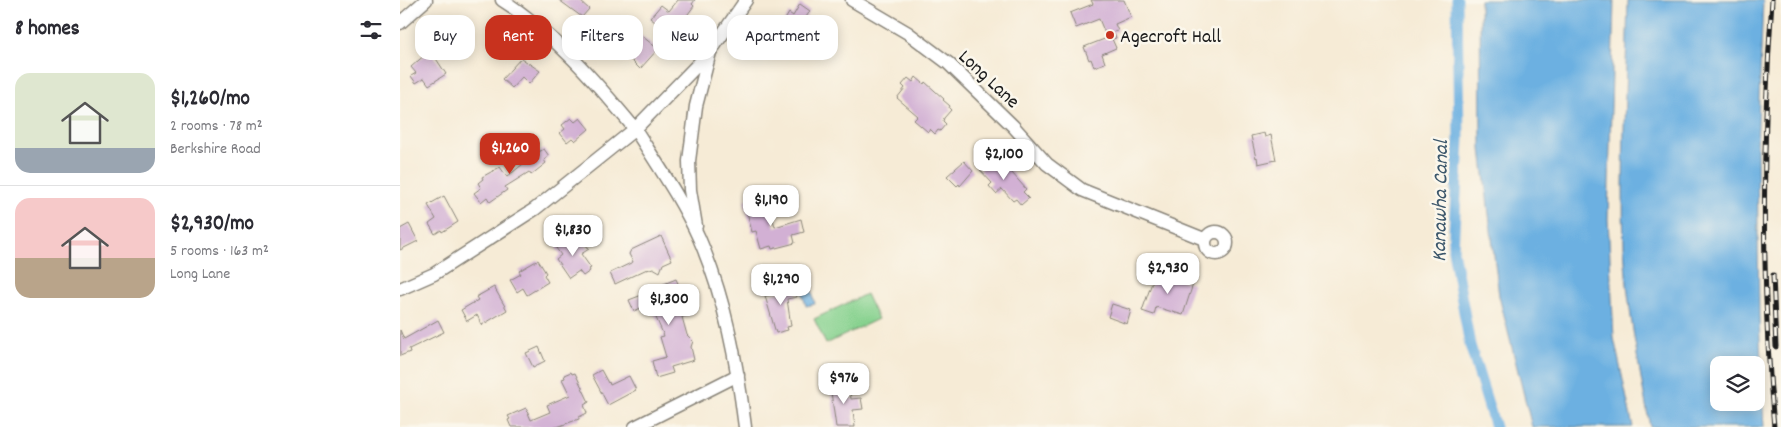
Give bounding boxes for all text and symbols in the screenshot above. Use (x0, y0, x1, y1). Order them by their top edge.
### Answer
text: 8 homes (15, 15, 80, 45)
chip: Buy (415, 15, 475, 60)
chip: Rent (485, 15, 552, 60)
chip: Filters (562, 15, 643, 60)
chip: New (653, 15, 717, 60)
chip: Apartment (727, 15, 838, 60)
icon: filters (357, 16, 385, 44)
place label: Agecroft Hall (1120, 24, 1221, 52)
marker: Agecroft Hall (1104, 29, 1116, 41)
street label: Long Lane (951, 44, 1025, 116)
text: $1,260/mo (170, 85, 250, 115)
icon: home (55, 93, 115, 153)
text: 2 rooms · 78 m² (170, 115, 263, 138)
pin: $1,260 (469, 132, 551, 175)
text: $1,260 (491, 137, 529, 160)
text: Berkshire Road (170, 138, 261, 161)
pin: $2,100 (963, 138, 1045, 181)
water label: Kanawha Canal (1426, 138, 1458, 262)
text: $2,100 (984, 143, 1024, 166)
pin: $1,190 (730, 184, 812, 227)
text: $1,190 (754, 189, 788, 212)
text: $2,930/mo (170, 210, 254, 240)
pin: $1,830 (532, 214, 614, 257)
icon: home (55, 218, 115, 278)
text: $1,830 (555, 219, 591, 242)
text: 5 rooms · 163 m² (170, 240, 269, 263)
pin: $2,930 (1127, 252, 1209, 295)
text: $2,930 (1147, 257, 1189, 280)
text: Long Lane (170, 263, 230, 286)
pin: $1,290 (740, 264, 822, 306)
text: $1,290 (762, 268, 800, 291)
pin: $1,300 (628, 284, 710, 326)
text: $1,300 (649, 288, 689, 311)
map controls (1710, 356, 1765, 411)
button: layers (1710, 356, 1765, 411)
pin: $976 (814, 362, 874, 405)
text: $976 (829, 367, 859, 390)

